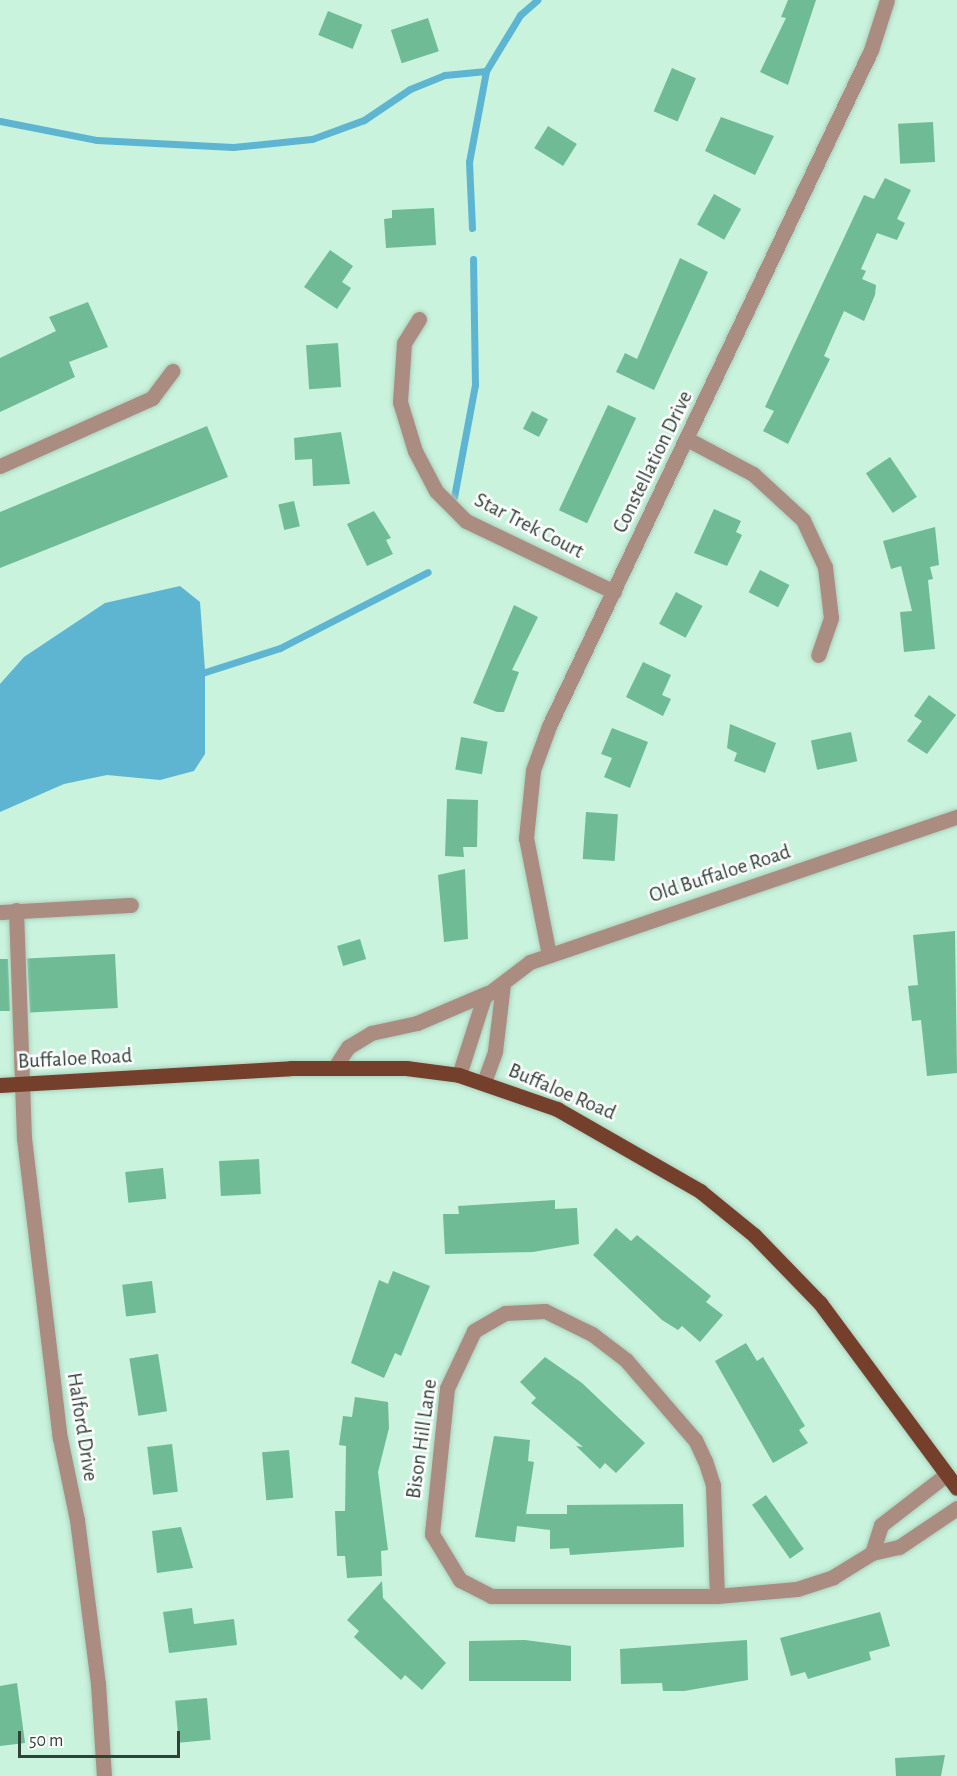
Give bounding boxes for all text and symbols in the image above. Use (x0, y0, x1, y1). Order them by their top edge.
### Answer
street label: Constellation Drive (608, 387, 698, 537)
street label: Star Trek Court (470, 488, 588, 564)
street label: Old Buffaloe Road (646, 839, 794, 909)
street label: Buffaloe Road (17, 1043, 133, 1075)
street label: Buffaloe Road (504, 1058, 620, 1126)
street label: Halford Drive (61, 1371, 103, 1483)
street label: Bison Hill Lane (401, 1378, 443, 1500)
scale bar (21, 1719, 183, 1757)
text: 50 m (29, 1732, 63, 1750)

